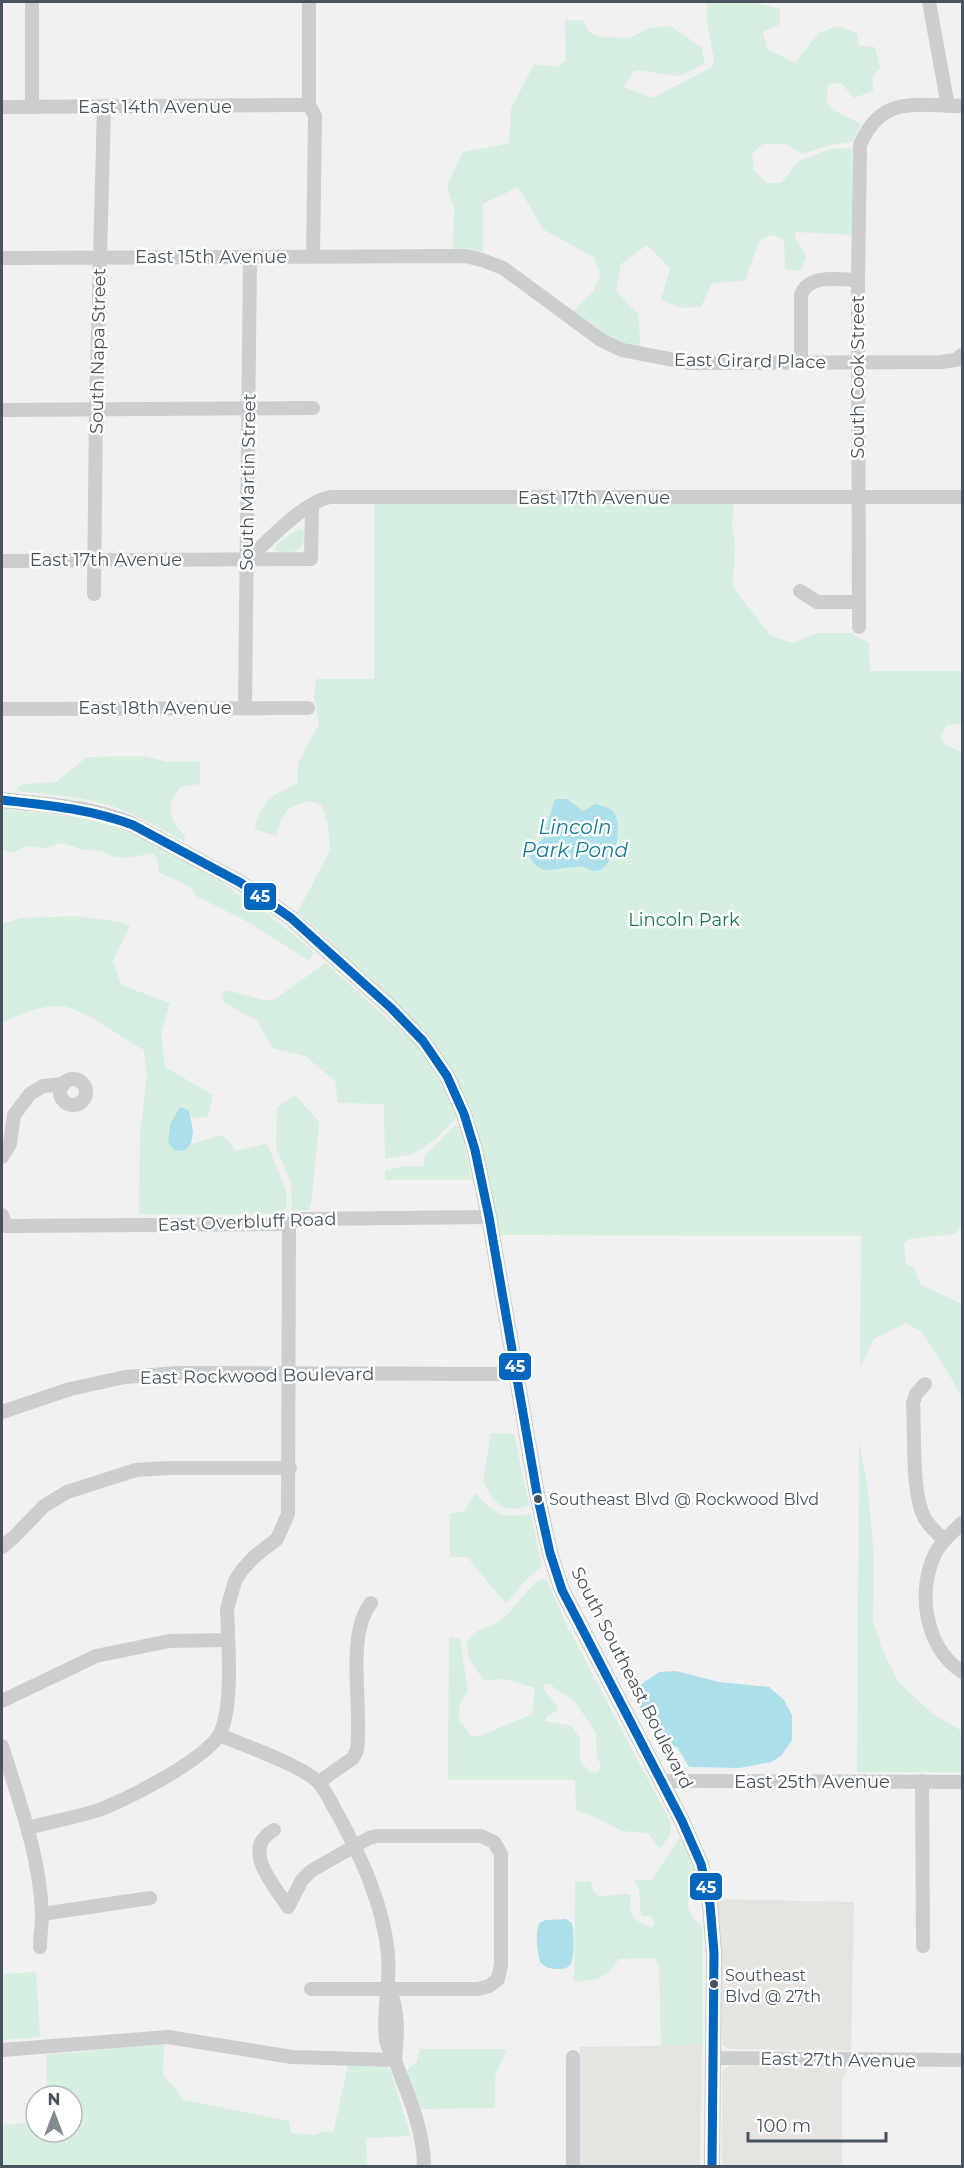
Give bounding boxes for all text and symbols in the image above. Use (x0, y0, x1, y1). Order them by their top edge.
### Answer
street label: East 14th Avenue (78, 96, 232, 118)
street label: East 15th Avenue (135, 246, 287, 268)
street label: South Napa Street (86, 268, 110, 434)
street label: South Cook Street (847, 295, 869, 459)
street label: East Girard Place (674, 349, 826, 373)
street label: South Martin Street (235, 393, 261, 571)
street label: East 17th Avenue (518, 487, 670, 509)
street label: East 17th Avenue (30, 549, 182, 571)
street label: East 18th Avenue (78, 697, 232, 719)
water label: Lincoln Park Pond (522, 815, 629, 862)
line badge: 45 (243, 882, 277, 911)
text: 45 (250, 887, 271, 906)
park label: Lincoln Park (628, 909, 740, 931)
street label: East Overbluff Road (157, 1208, 337, 1236)
line badge: 45 (498, 1352, 532, 1381)
text: 45 (505, 1357, 526, 1376)
street label: East Rockwood Boulevard (139, 1363, 375, 1389)
place label: Southeast Blvd @ Rockwood Blvd (549, 1490, 819, 1509)
marker: Southeast Blvd @ Rockwood Blvd (532, 1493, 544, 1505)
street label: South Southeast Boulevard (566, 1563, 698, 1793)
street label: East 25th Avenue (734, 1771, 890, 1793)
line badge: 45 (689, 1872, 723, 1901)
text: 45 (696, 1878, 717, 1897)
place label: Southeast Blvd @ 27th (725, 1966, 821, 2006)
marker: Southeast Blvd @ 27th (708, 1978, 720, 1990)
street label: East 27th Avenue (760, 2048, 916, 2072)
north arrow (24, 2084, 84, 2144)
text: N (48, 2090, 60, 2109)
scale bar (748, 2105, 886, 2143)
text: 100 m (757, 2115, 811, 2137)

